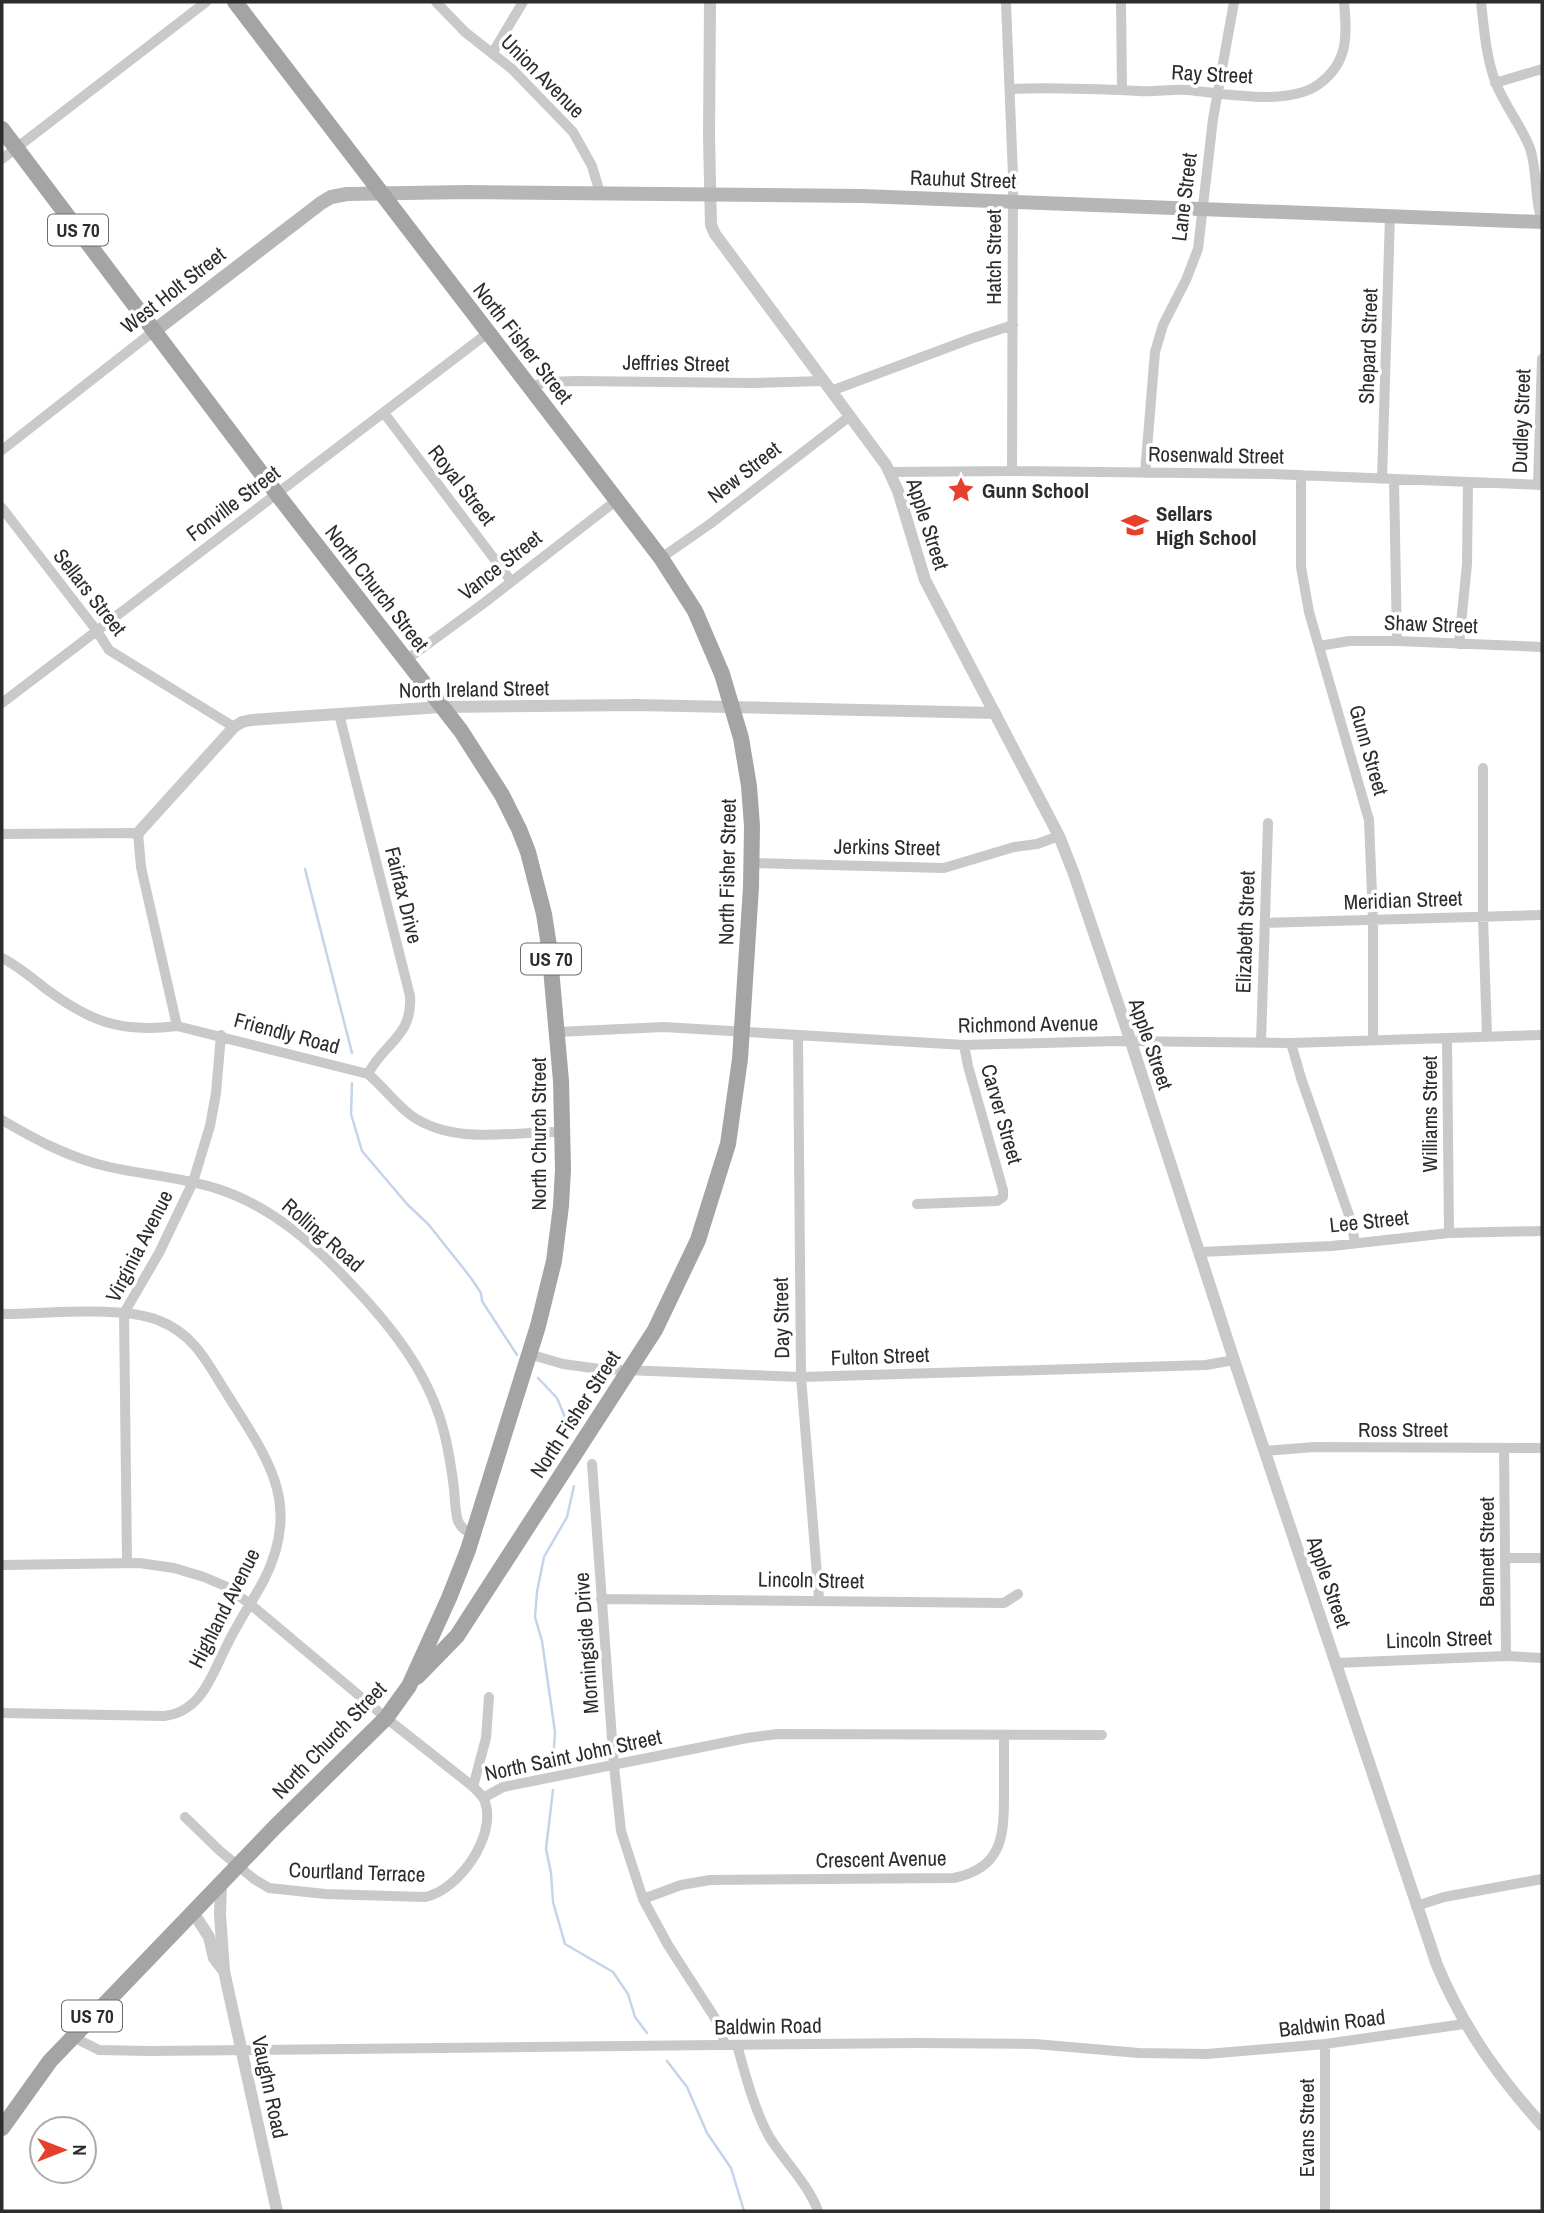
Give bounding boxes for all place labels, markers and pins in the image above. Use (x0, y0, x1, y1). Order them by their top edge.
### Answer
place icon: Gunn School (946, 475, 976, 505)
place label: Gunn School (982, 476, 1089, 505)
place label: Sellars High School (1156, 499, 1256, 552)
school or university icon: Sellars High School (1120, 510, 1150, 540)

